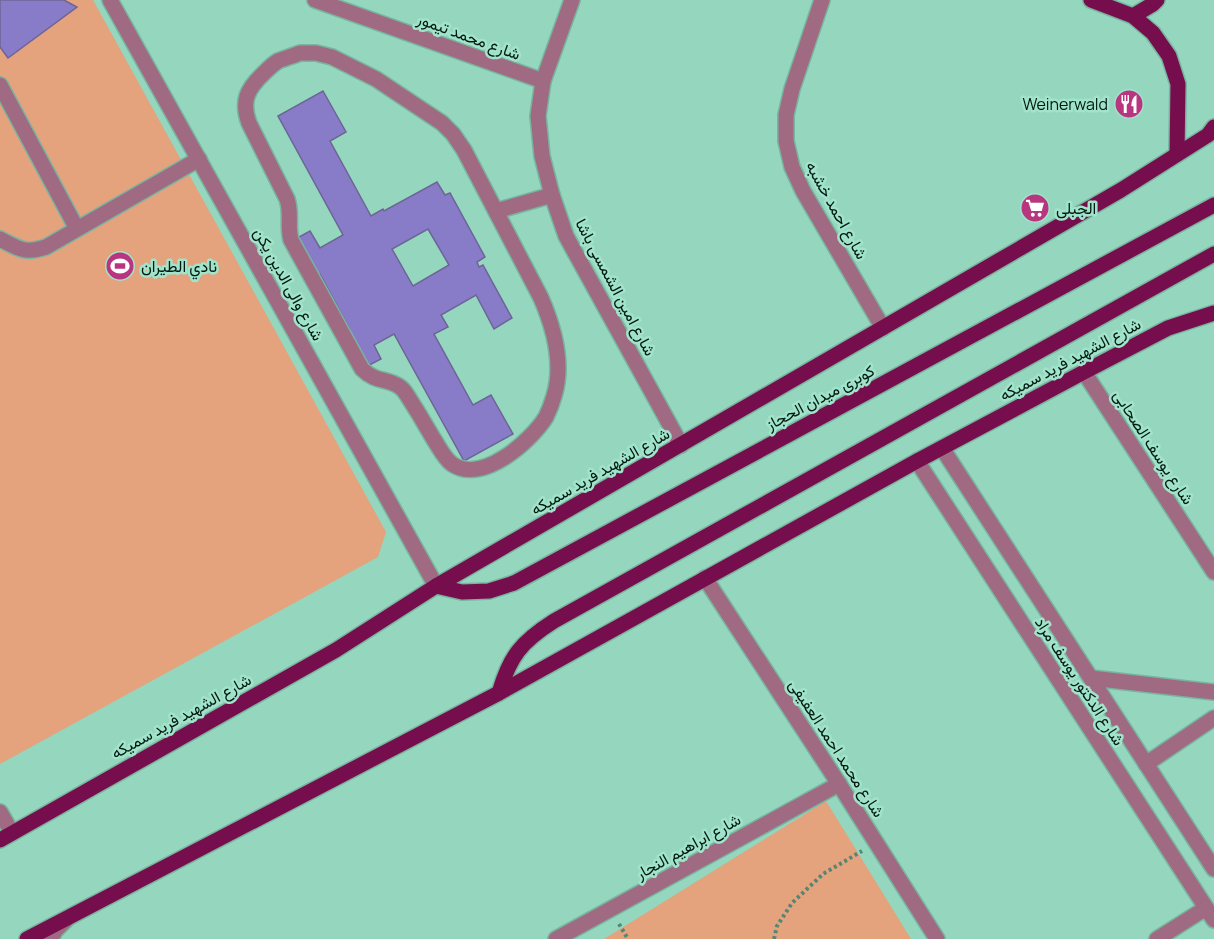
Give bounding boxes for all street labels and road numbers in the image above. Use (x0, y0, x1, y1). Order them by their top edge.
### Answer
street label: شارع محمد تيمور (413, 7, 524, 66)
street label: شارع احمد خشبه (800, 157, 873, 263)
street label: شارع امين الشمسى باشا (570, 215, 662, 360)
street label: شارع والى الدين يكن (248, 223, 329, 345)
street label: شارع الشهيد فريد سميكه (996, 312, 1145, 406)
street label: كوبرى ميدان الحجاز (761, 359, 878, 435)
street label: شارع يوسف الصحابى (1108, 385, 1199, 509)
street label: شارع الشهيد فريد سميكه (527, 422, 674, 521)
street label: شارع الدكتور يوسف مراد (1029, 612, 1130, 750)
street label: شارع الشهيد فريد سميكه (107, 668, 255, 765)
street label: شارع محمد احمد العفيفى (783, 675, 890, 822)
street label: شارع ابراهيم النجار (631, 808, 745, 885)

